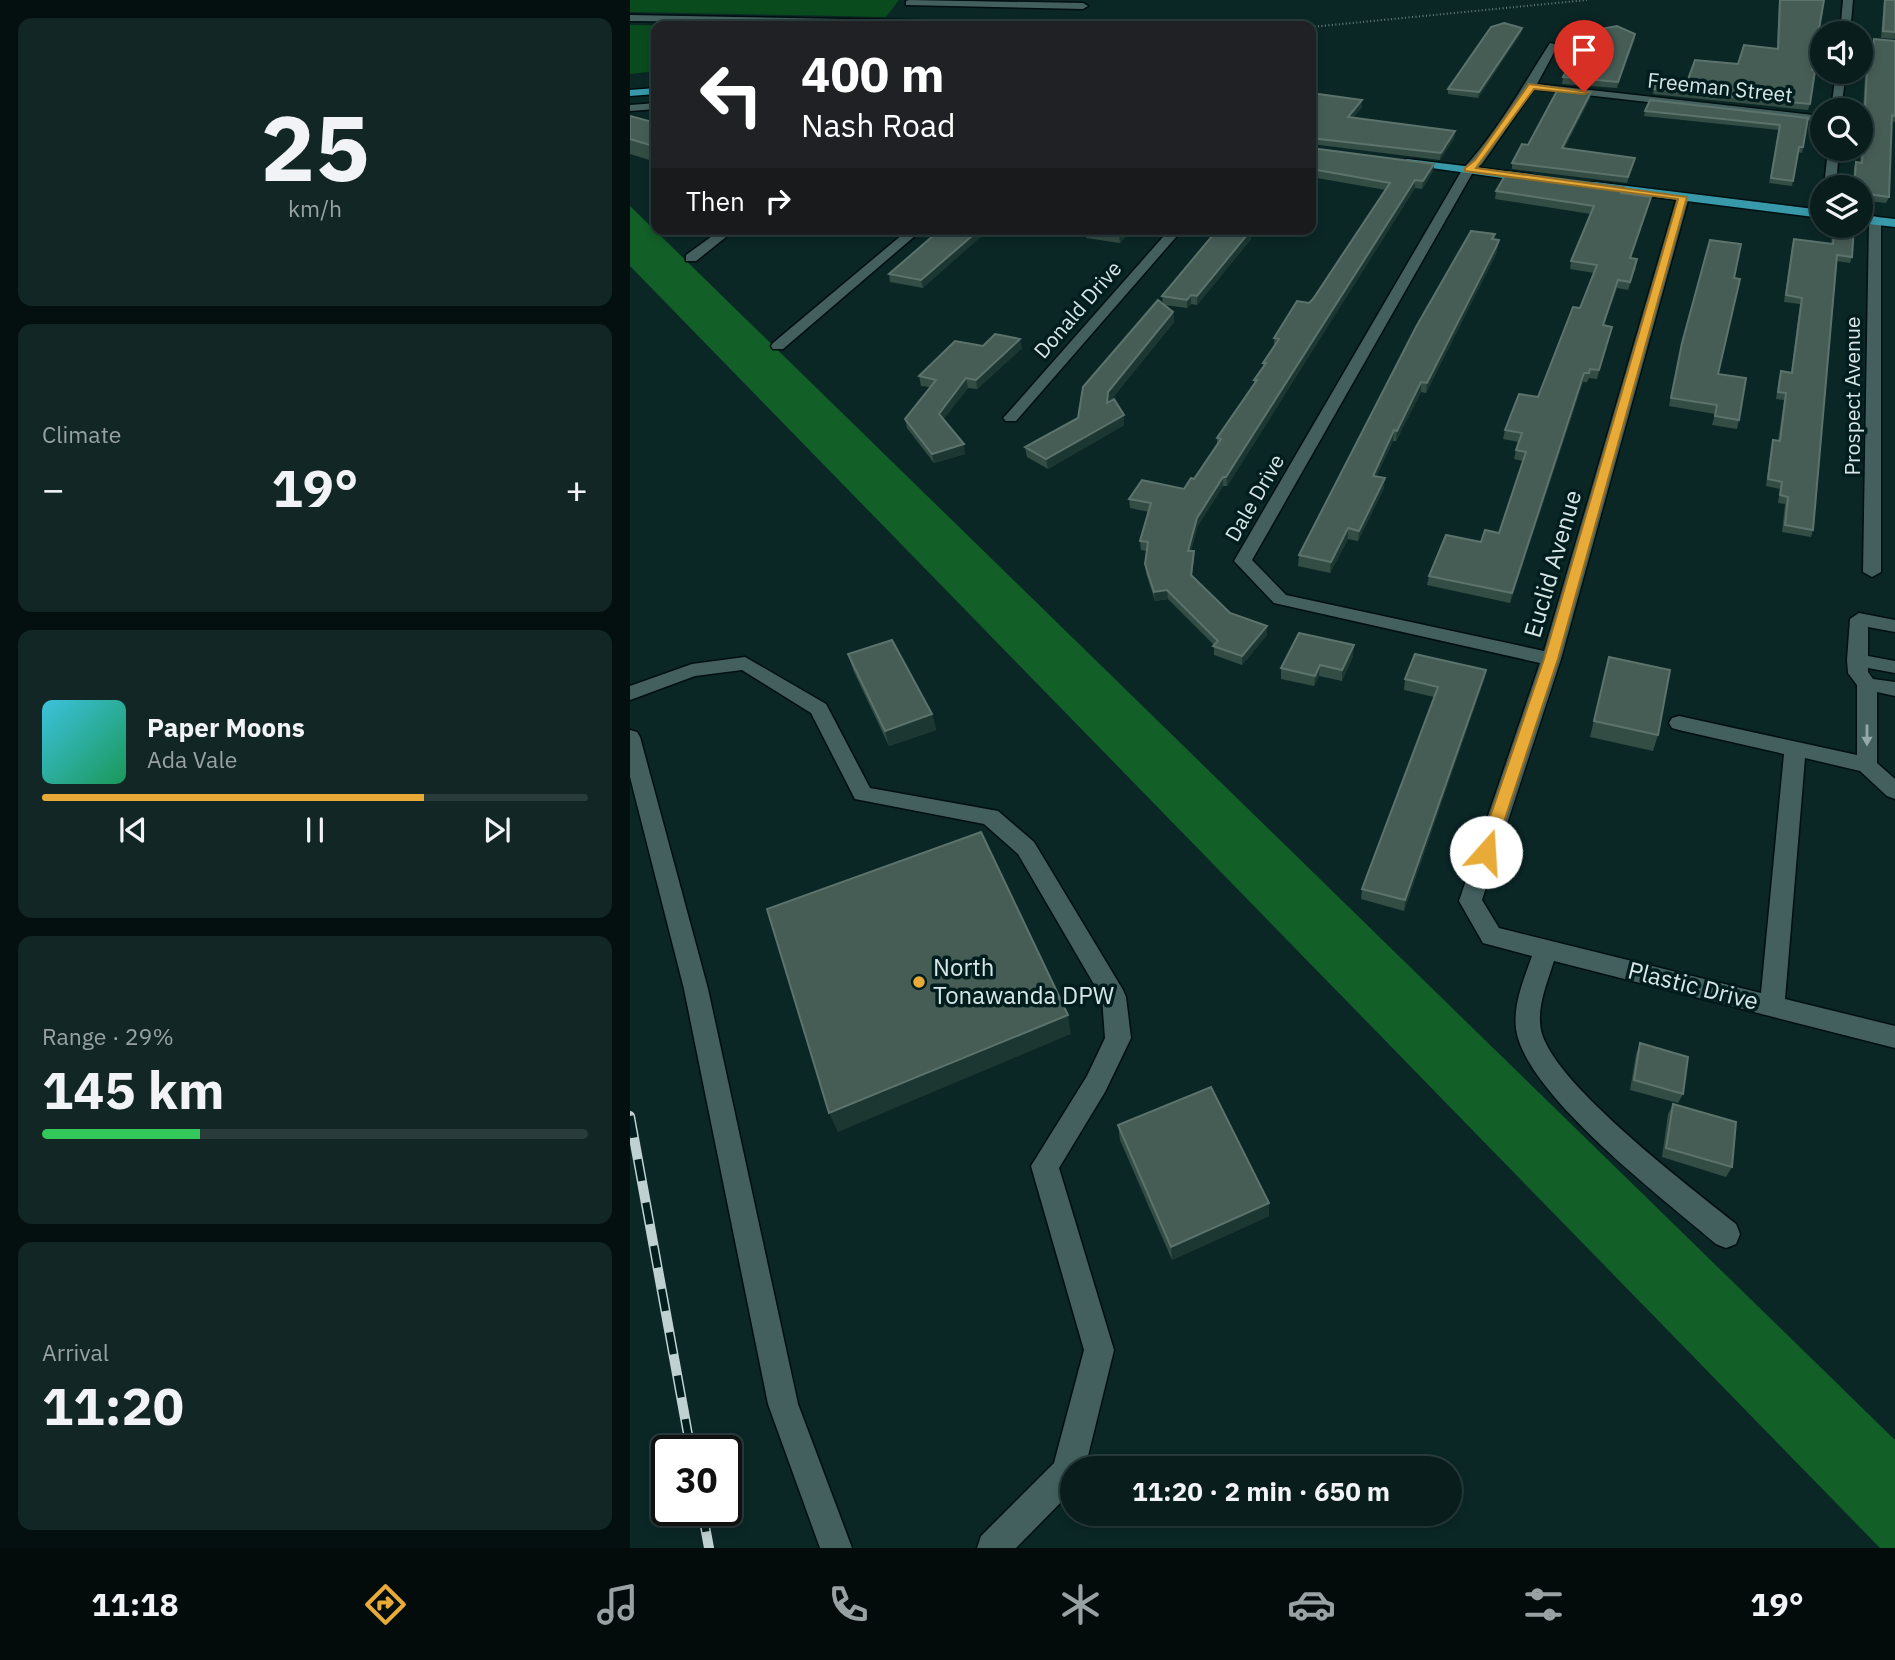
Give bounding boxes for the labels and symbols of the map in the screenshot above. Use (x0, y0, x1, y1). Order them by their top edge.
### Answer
pin (1554, 20, 1614, 92)
street label: Freeman Street (1646, 65, 1794, 109)
street label: Donald Drive (1027, 255, 1127, 364)
street label: Prospect Avenue (1838, 317, 1866, 475)
street label: Dale Drive (1218, 449, 1290, 546)
street label: Euclid Avenue (1516, 486, 1588, 641)
one-way arrow (1861, 724, 1873, 746)
position arrow (1449, 815, 1523, 889)
place label: North Tonawanda DPW (933, 951, 1114, 1011)
street label: Plastic Drive (1625, 953, 1762, 1017)
marker: North Tonawanda DPW (911, 974, 927, 990)
speed limit sign: 30 (651, 1435, 742, 1526)

